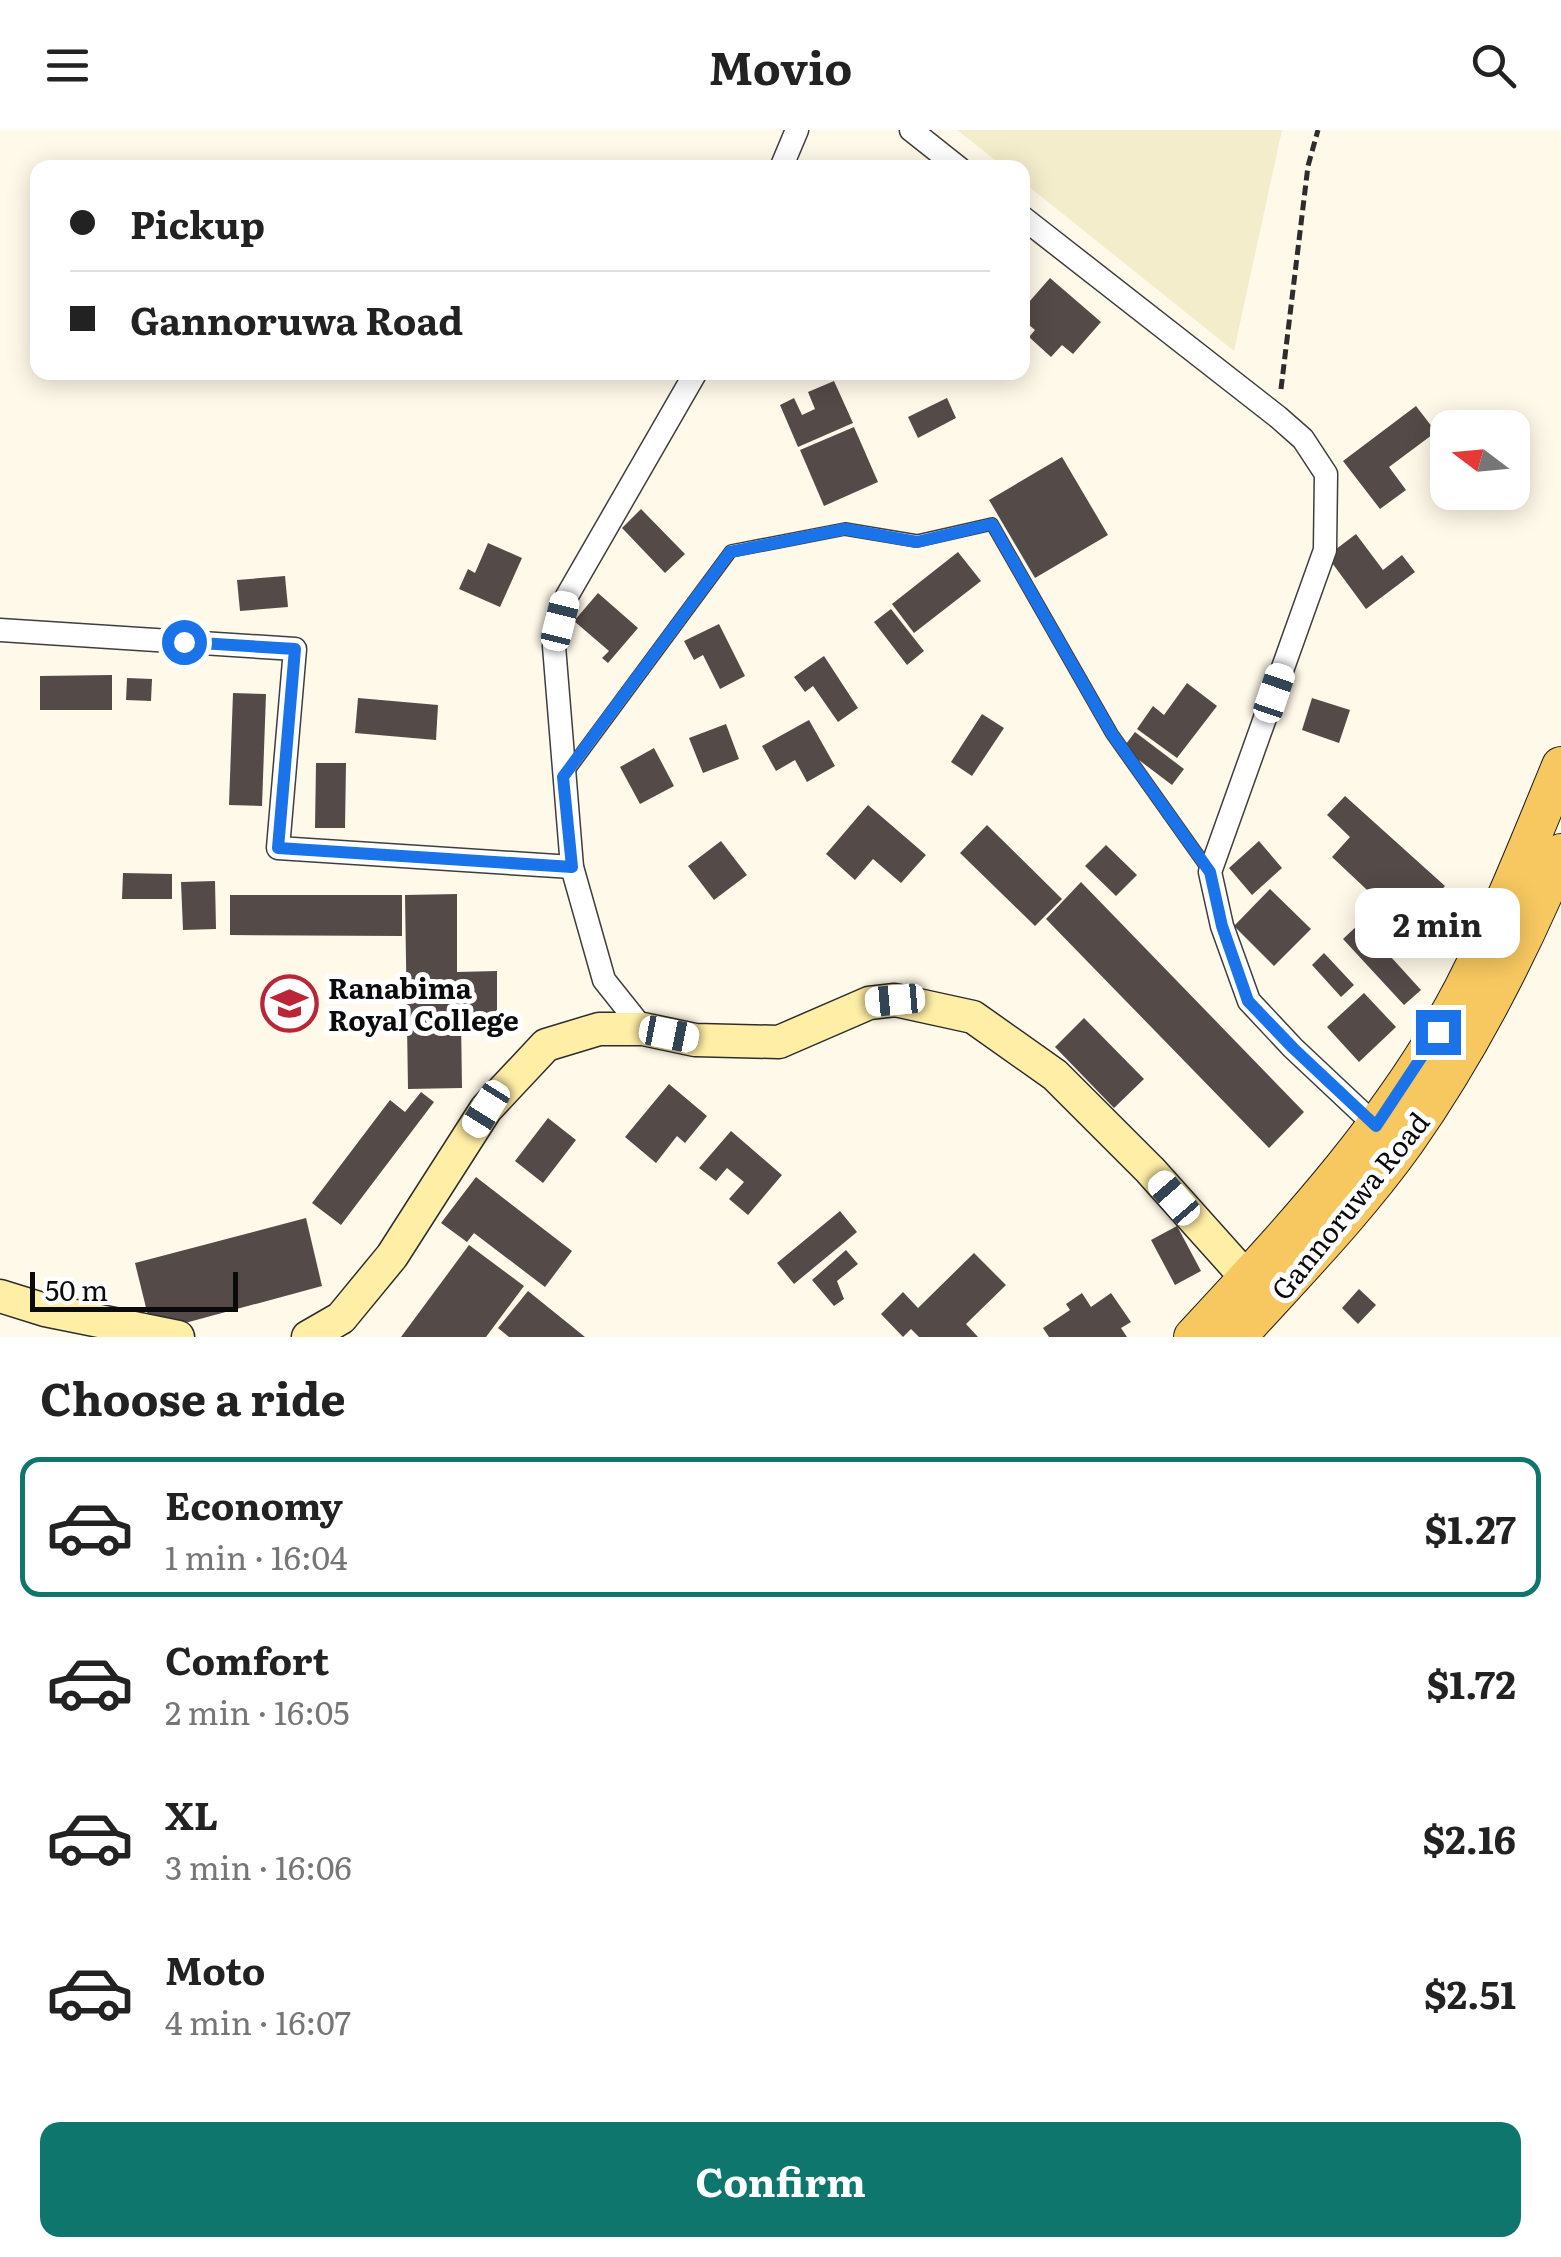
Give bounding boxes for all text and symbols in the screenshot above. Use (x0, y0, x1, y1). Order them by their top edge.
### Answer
text: Movio (709, 32, 852, 99)
icon: menu (40, 38, 95, 93)
icon: search (1466, 38, 1521, 93)
text: Pickup (130, 194, 265, 251)
text: Gannoruwa Road (130, 290, 463, 347)
north arrow (1430, 410, 1530, 510)
map controls (1430, 410, 1530, 510)
car (538, 588, 582, 654)
route start (162, 620, 207, 665)
car (1250, 660, 1298, 726)
callout: 2 min (1356, 887, 1520, 957)
text: 2 min (1393, 899, 1482, 947)
place label: Ranabima Royal College (328, 966, 519, 1040)
school or university icon: Ranabima Royal College (259, 973, 319, 1033)
car (864, 982, 926, 1018)
route end (1416, 1010, 1461, 1055)
car (637, 1014, 701, 1054)
car (457, 1076, 515, 1142)
street label: Gannoruwa Road (1260, 1102, 1438, 1308)
car (1143, 1166, 1205, 1230)
scale bar (30, 1267, 238, 1312)
text: 50 m (45, 1268, 108, 1310)
text: Choose a ride (40, 1363, 346, 1430)
text: Economy (165, 1475, 343, 1532)
icon: car (45, 1482, 135, 1572)
text: $1.27 (1425, 1499, 1516, 1556)
text: 1 min · 16:04 (165, 1532, 348, 1580)
text: Comfort (165, 1630, 329, 1687)
icon: car (45, 1637, 135, 1727)
text: $1.72 (1427, 1654, 1516, 1711)
text: 2 min · 16:05 (165, 1687, 350, 1735)
text: XL (165, 1785, 218, 1842)
icon: car (45, 1792, 135, 1882)
text: $2.16 (1423, 1809, 1516, 1866)
text: 3 min · 16:06 (165, 1842, 352, 1890)
text: Moto (165, 1940, 265, 1997)
icon: car (45, 1947, 135, 2037)
text: $2.51 (1424, 1964, 1516, 2021)
text: 4 min · 16:07 (165, 1997, 351, 2045)
button: Confirm (40, 2122, 1521, 2237)

